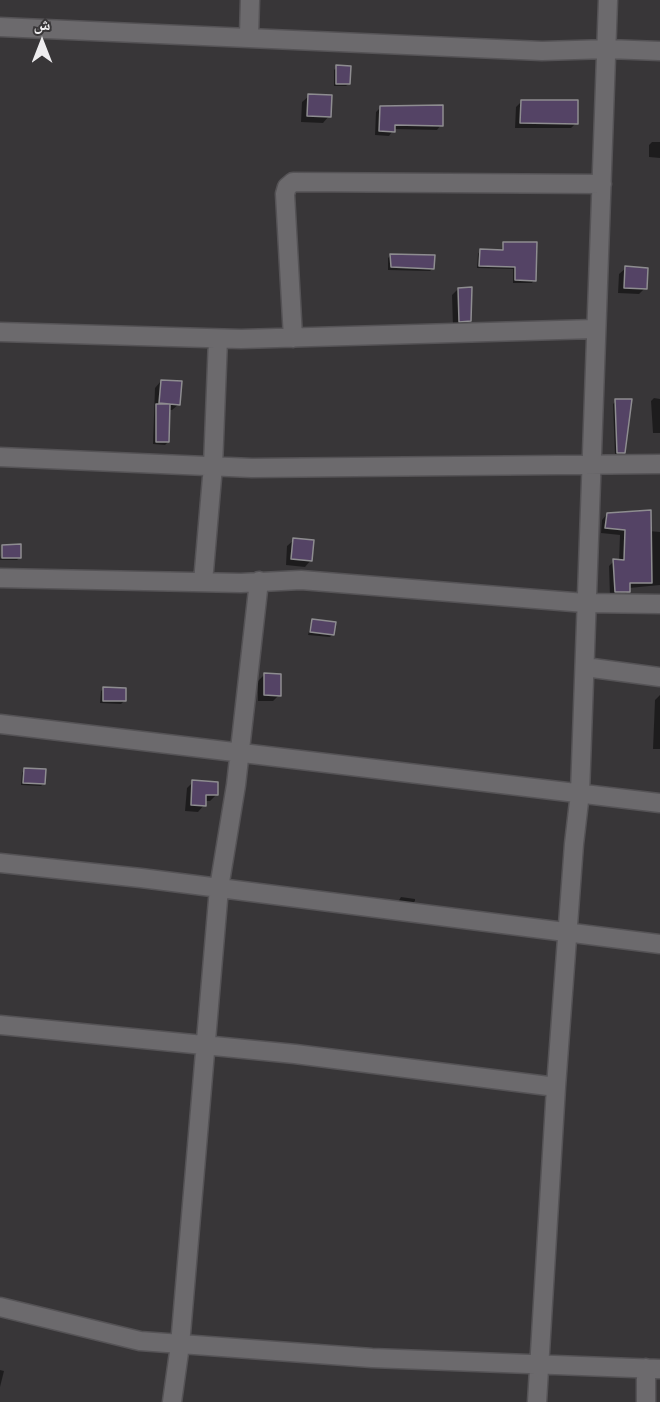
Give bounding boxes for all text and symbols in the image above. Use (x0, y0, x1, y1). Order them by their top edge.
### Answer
north arrow (12, 12, 72, 72)
text: ش (34, 13, 50, 35)

